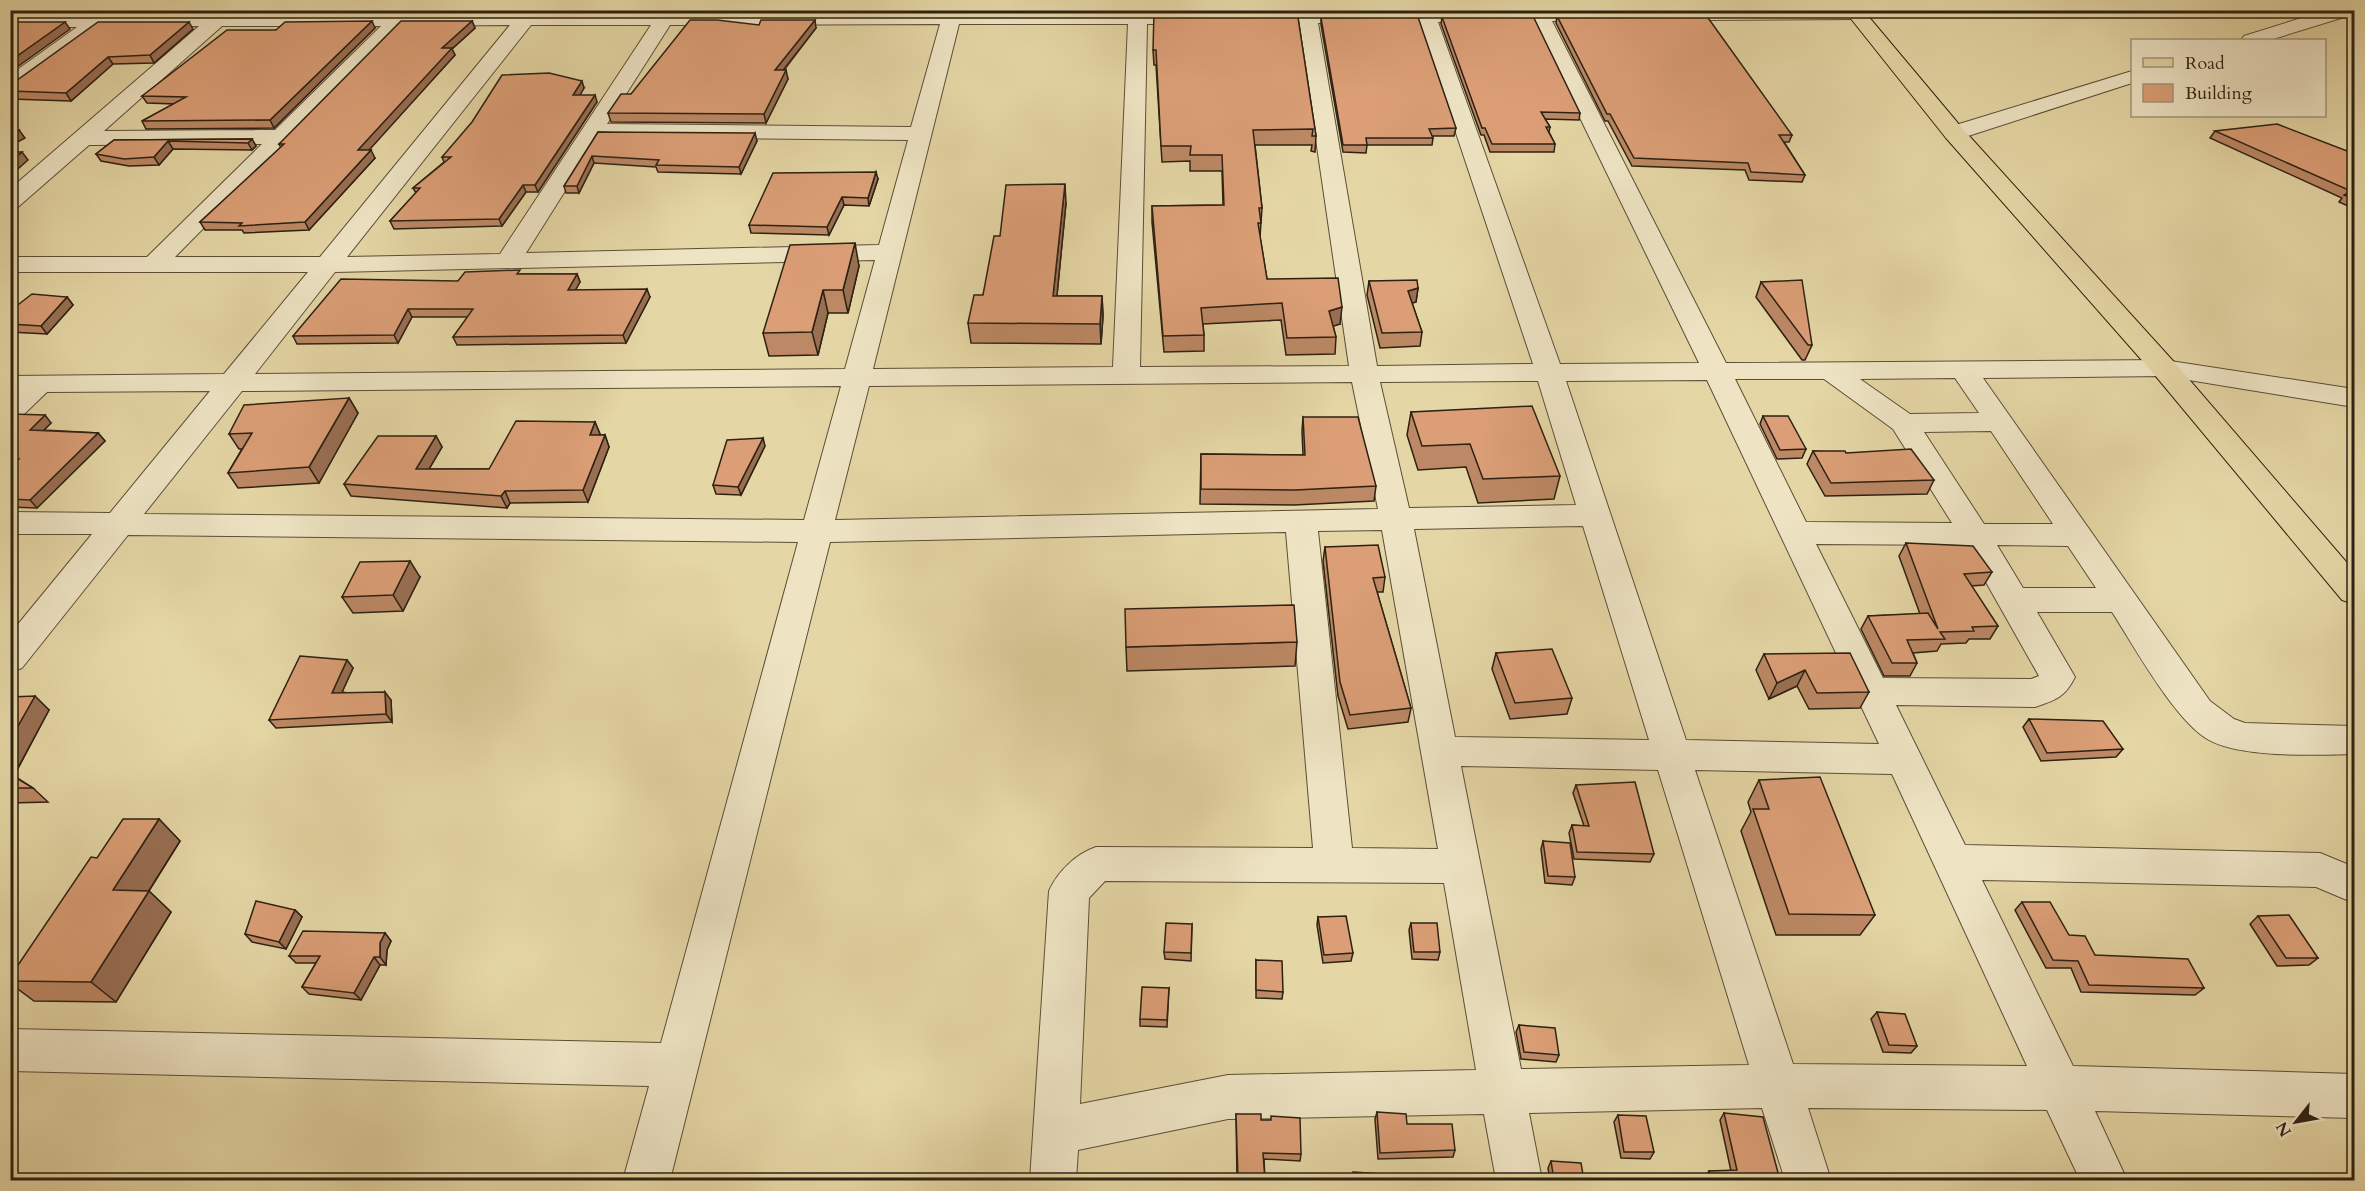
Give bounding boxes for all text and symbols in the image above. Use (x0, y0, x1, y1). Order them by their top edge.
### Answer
legend (2131, 39, 2326, 117)
text: Road (2185, 51, 2225, 76)
text: Building (2185, 81, 2253, 106)
north arrow (2266, 1092, 2326, 1152)
text: N (2271, 1117, 2297, 1141)

